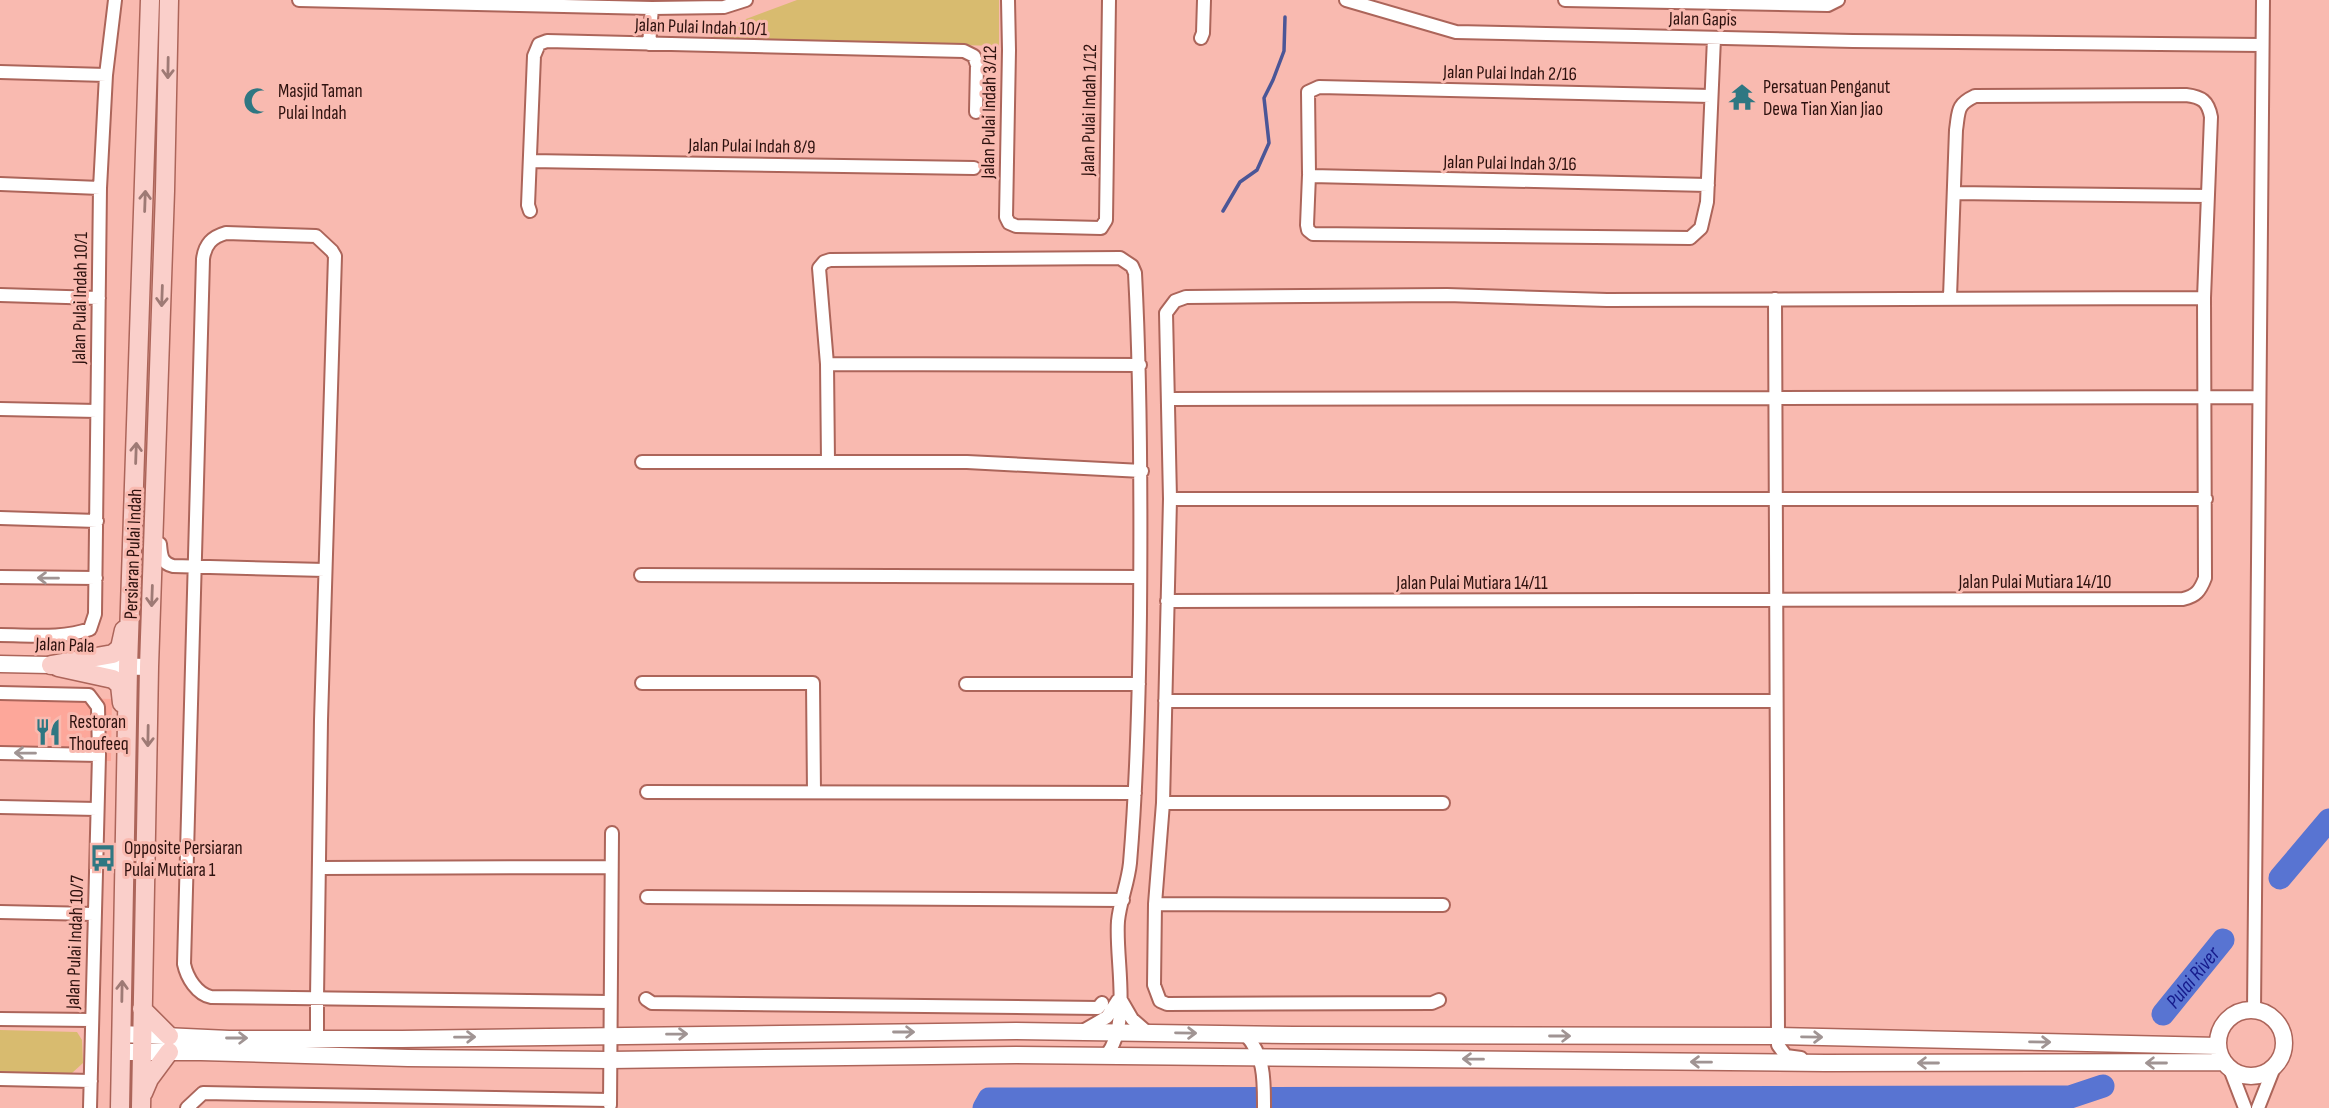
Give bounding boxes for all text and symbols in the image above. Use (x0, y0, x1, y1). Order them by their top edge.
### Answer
street label: Jalan Gapis (1668, 7, 1737, 32)
street label: Jalan Pulai Indah 10/1 (633, 14, 768, 41)
street label: Jalan Pulai Indah 1/12 (1077, 44, 1102, 177)
street label: Jalan Pulai Indah 3/12 (977, 45, 1002, 180)
one-way arrow (161, 56, 175, 79)
street label: Jalan Pulai Indah 2/16 (1442, 61, 1577, 86)
place label: Persatuan Penganut Dewa Tian Xian Jiao (1763, 76, 1891, 121)
place label: Masjid Taman Pulai Indah (278, 80, 363, 125)
temple icon: Persatuan Penganut Dewa Tian Xian Jiao (1727, 82, 1757, 112)
mosque icon: Masjid Taman Pulai Indah (242, 86, 272, 116)
street label: Jalan Pulai Indah 8/9 (687, 134, 816, 159)
street label: Jalan Pulai Indah 3/16 (1442, 151, 1577, 176)
one-way arrow (138, 190, 151, 213)
street label: Jalan Pulai Indah 10/1 (68, 231, 93, 365)
one-way arrow (155, 284, 168, 307)
one-way arrow (129, 441, 142, 464)
street label: Persiaran Pulai Indah (120, 488, 147, 620)
one-way arrow (37, 571, 60, 585)
street label: Jalan Pulai Mutiara 14/10 (1957, 571, 2112, 594)
street label: Jalan Pulai Mutiara 14/11 (1395, 572, 1548, 595)
one-way arrow (145, 585, 158, 608)
street label: Jalan Pala (34, 633, 95, 658)
place label: Restoran Thoufeeq (69, 711, 129, 756)
restaurant icon: Restoran Thoufeeq (33, 717, 63, 747)
one-way arrow (141, 724, 155, 747)
one-way arrow (14, 747, 37, 760)
place label: Opposite Persiaran Pulai Mutiara 1 (124, 837, 243, 882)
bus stop icon: Opposite Persiaran Pulai Mutiara 1 (88, 843, 118, 873)
street label: Jalan Pulai Indah 10/7 (62, 874, 89, 1010)
water label: Pulai River (2161, 941, 2226, 1014)
one-way arrow (115, 980, 129, 1003)
one-way arrow (893, 1025, 916, 1038)
one-way arrow (1174, 1026, 1197, 1040)
one-way arrow (665, 1027, 688, 1041)
one-way arrow (1549, 1029, 1572, 1043)
one-way arrow (453, 1031, 476, 1044)
one-way arrow (1801, 1031, 1824, 1044)
one-way arrow (226, 1032, 249, 1045)
one-way arrow (2028, 1035, 2051, 1049)
one-way arrow (1462, 1052, 1485, 1066)
one-way arrow (1689, 1055, 1712, 1069)
one-way arrow (1917, 1056, 1940, 1070)
one-way arrow (2144, 1056, 2167, 1069)

